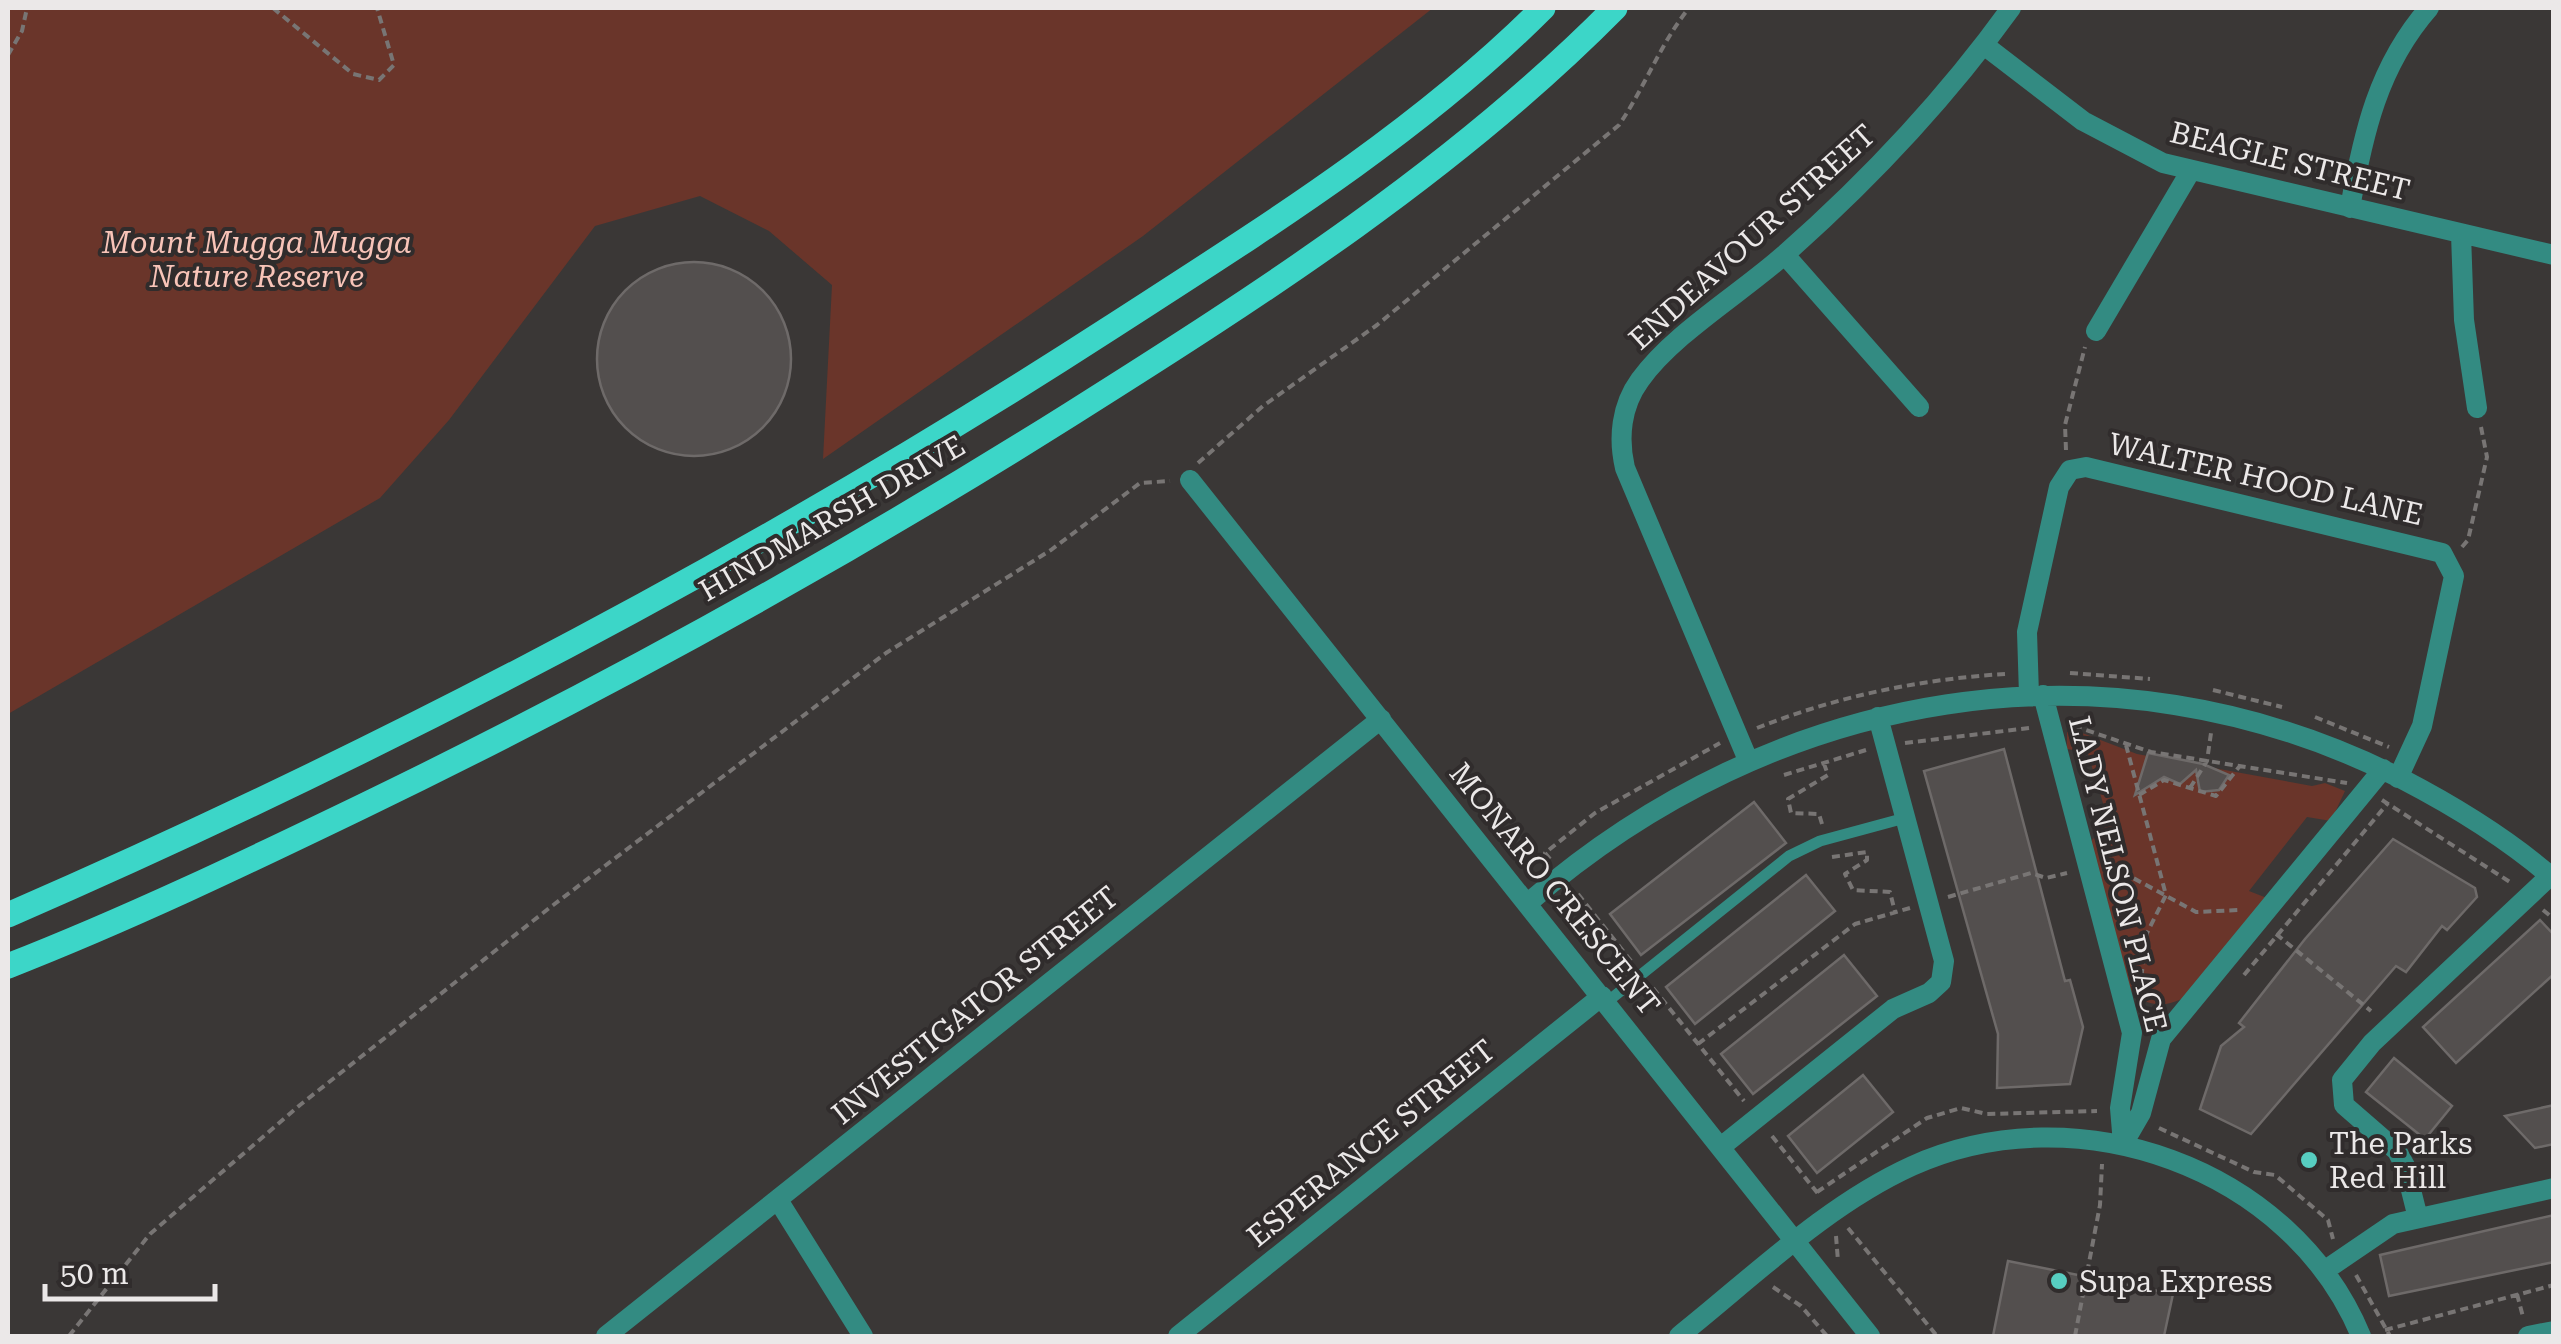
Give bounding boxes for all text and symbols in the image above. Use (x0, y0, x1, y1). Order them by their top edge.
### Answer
street label: BEAGLE STREET (2167, 114, 2413, 208)
street label: ENDEAVOUR STREET (1622, 117, 1882, 357)
park label: Mount Mugga Mugga Nature Reserve (101, 225, 412, 294)
street label: WALTER HOOD LANE (2106, 426, 2426, 532)
street label: HINDMARSH DRIVE (693, 428, 971, 608)
street label: LADY NELSON PLACE (2062, 712, 2174, 1036)
street label: MONARO CRESCENT (1443, 756, 1667, 1022)
street label: INVESTIGATOR STREET (825, 879, 1125, 1131)
street label: ESPERANCE STREET (1240, 1032, 1502, 1254)
place label: The Parks Red Hill (2329, 1126, 2473, 1195)
marker: The Parks Red Hill (2298, 1149, 2320, 1171)
scale bar (45, 1239, 215, 1301)
text: 50 m (60, 1256, 129, 1291)
place label: Supa Express (2079, 1264, 2273, 1299)
marker: Supa Express (2048, 1270, 2070, 1292)

